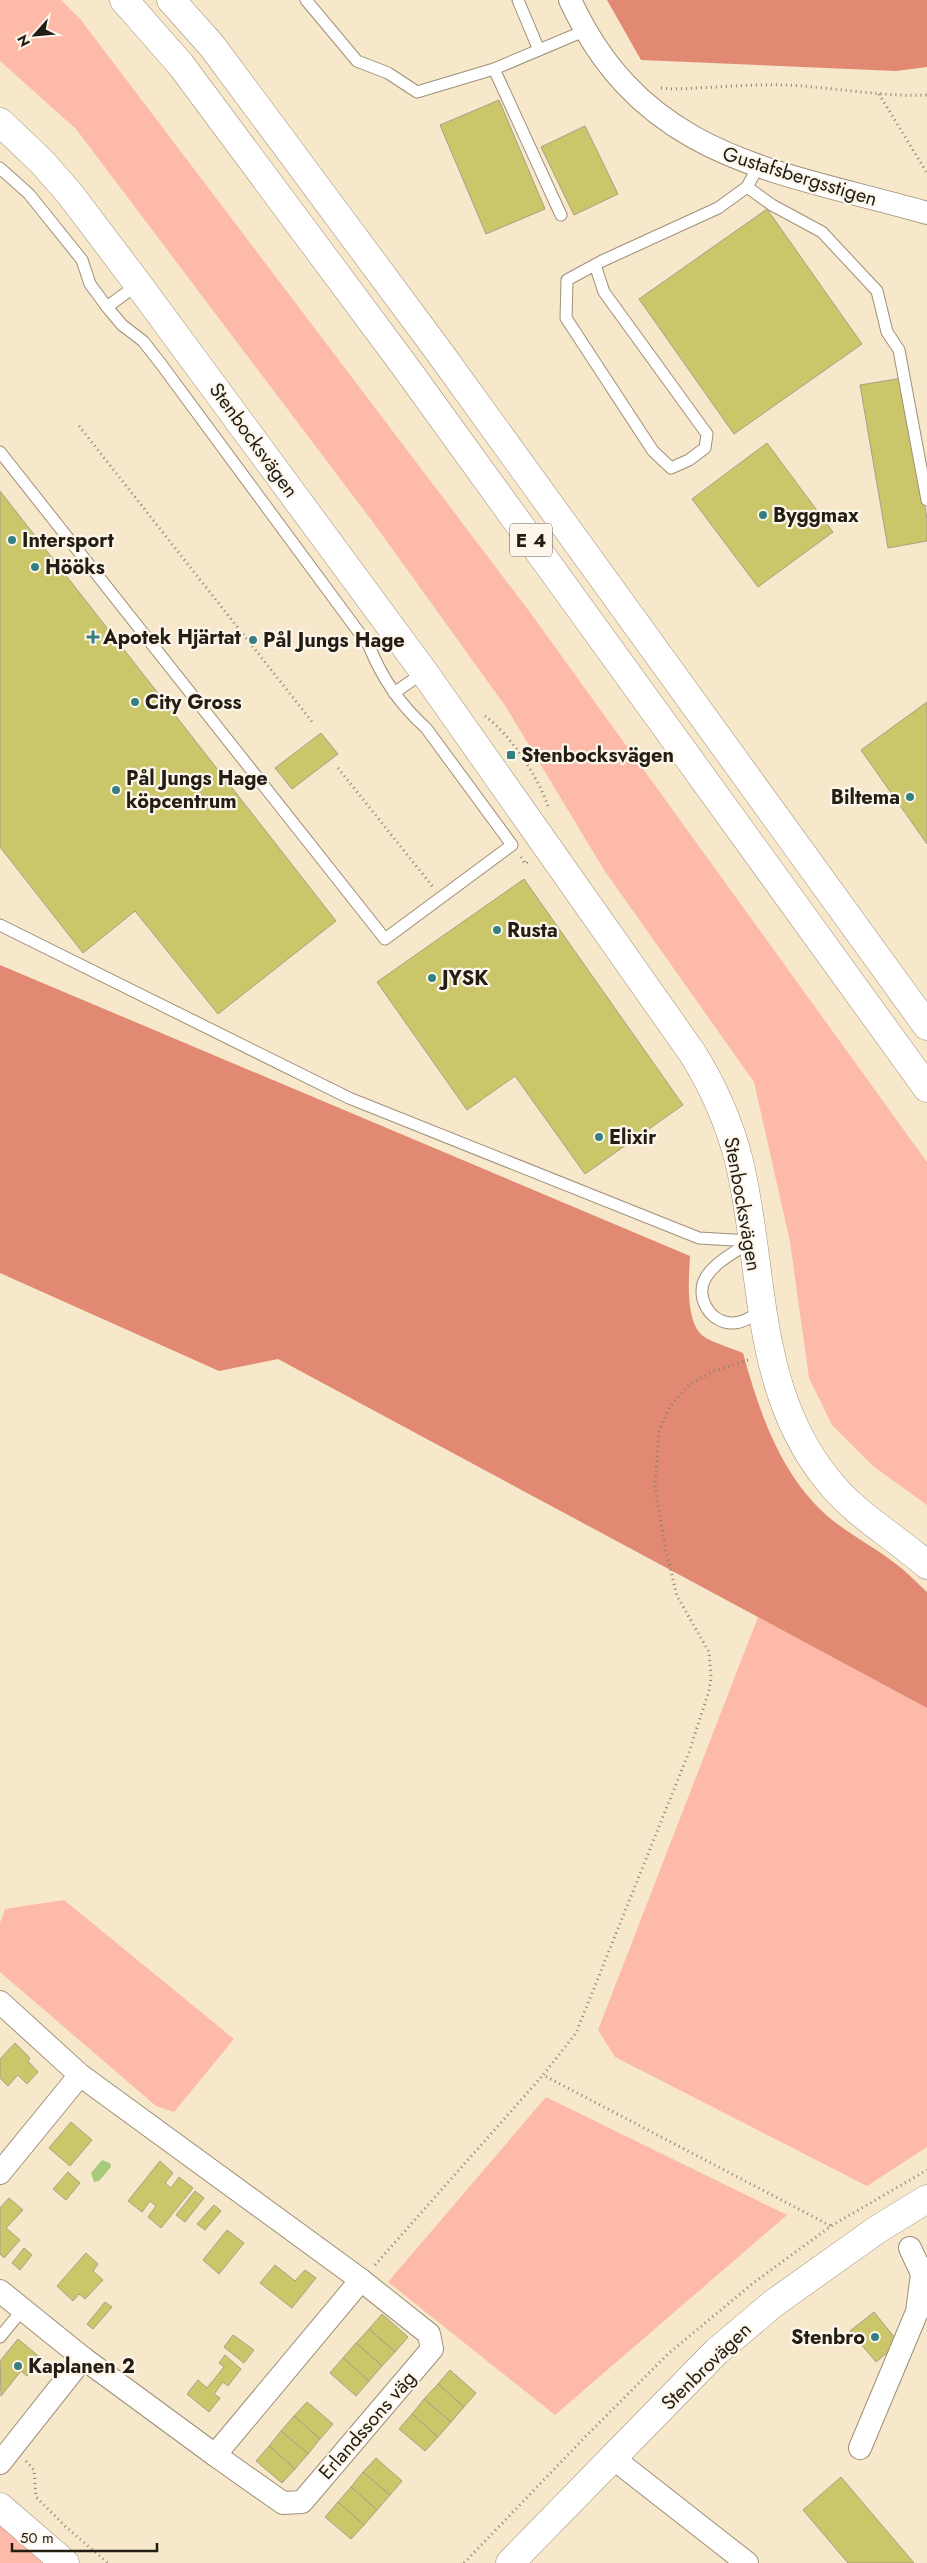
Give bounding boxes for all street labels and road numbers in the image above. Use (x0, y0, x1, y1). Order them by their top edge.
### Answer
street label: Gustafsbergsstigen (719, 139, 881, 214)
street label: Stenbocksvägen (202, 377, 305, 504)
road number: E 4 (510, 524, 552, 556)
street label: Stenbocksvägen (716, 1135, 769, 1274)
street label: Stenbrovägen (655, 2316, 758, 2417)
street label: Erlandssons väg (312, 2365, 423, 2486)

